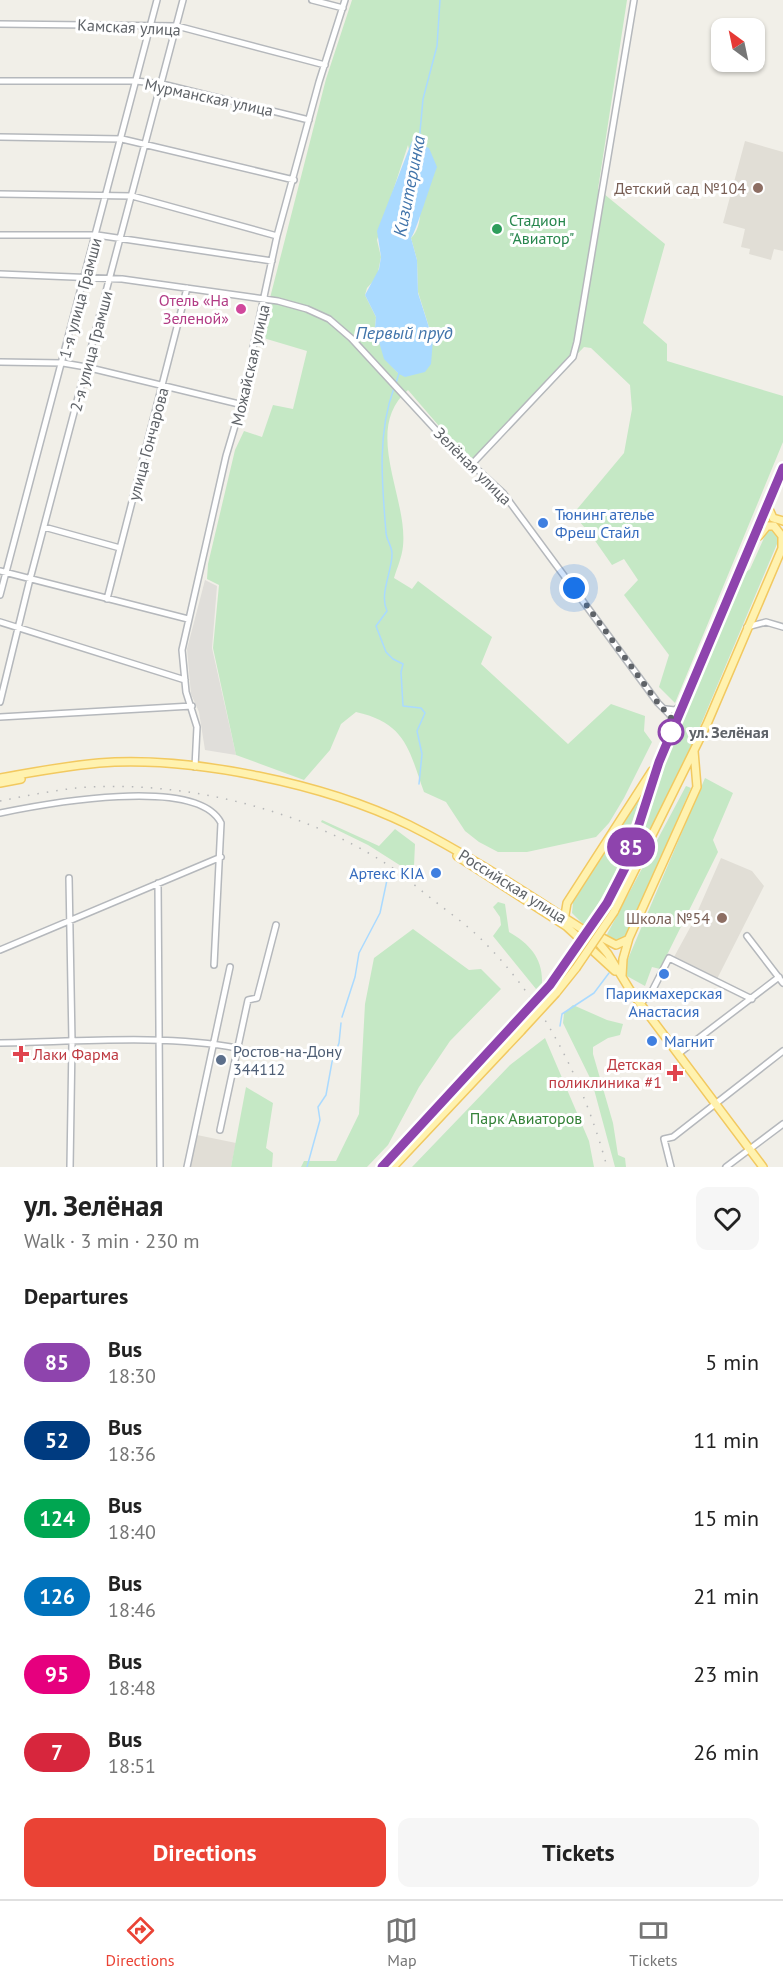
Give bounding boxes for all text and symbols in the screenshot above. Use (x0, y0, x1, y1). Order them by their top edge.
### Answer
street label: Камская улица (77, 14, 181, 40)
north arrow (711, 18, 765, 72)
map controls (711, 18, 765, 72)
street label: Мурманская улица (143, 74, 275, 120)
water label: Кизитеринка (388, 133, 430, 239)
place label: Детский сад №104 (614, 178, 746, 198)
marker: Детский сад №104 (751, 181, 765, 195)
place label: Стадион "Авиатор" (509, 210, 574, 248)
marker: Стадион "Авиатор" (490, 222, 504, 236)
street label: 1-я улица Грамши (54, 235, 106, 361)
street label: 2-я улица Грамши (65, 288, 117, 414)
place label: Отель «На Зеленой» (159, 290, 229, 328)
street label: Можайская улица (226, 302, 274, 428)
marker: Отель «На Зеленой» (234, 302, 248, 316)
water label: Первый пруд (355, 321, 453, 344)
street label: улица Гончарова (123, 385, 173, 503)
street label: Зелёная улица (430, 423, 516, 509)
place label: Тюнинг ателье Фреш Стайл (555, 504, 655, 542)
marker: Тюнинг ателье Фреш Стайл (536, 516, 550, 530)
your location (559, 573, 589, 603)
marker: ул. Зелёная (658, 719, 684, 745)
place label: ул. Зелёная (688, 722, 769, 742)
line badge: 85 (604, 828, 658, 866)
text: 85 (619, 834, 643, 861)
street label: Российская улица (455, 845, 571, 927)
place label: Артекс KIA (349, 863, 425, 883)
marker: Артекс KIA (429, 866, 443, 880)
place label: Школа №54 (626, 908, 710, 928)
marker: Школа №54 (715, 911, 729, 925)
marker: Парикмахерская Анастасия (657, 967, 671, 981)
place label: Парикмахерская Анастасия (606, 983, 722, 1021)
place label: Магнит (664, 1031, 715, 1051)
marker: Магнит (645, 1034, 659, 1048)
place label: Ростов-на-Дону 344112 (233, 1041, 342, 1079)
place label: Лаки Фарма (32, 1044, 119, 1064)
marker: Лаки Фарма (14, 1047, 28, 1061)
marker: Ростов-на-Дону 344112 (214, 1053, 228, 1067)
place label: Детская поликлиника #1 (549, 1054, 662, 1092)
marker: Детская поликлиника #1 (666, 1064, 684, 1082)
park label: Парк Авиаторов (470, 1108, 582, 1128)
text: ул. Зелёная (24, 1187, 163, 1224)
button: heart (696, 1187, 759, 1250)
text: Walk · 3 min · 230 m (24, 1228, 200, 1254)
text: Departures (24, 1282, 128, 1310)
text: Bus (108, 1335, 142, 1363)
text: 5 min (705, 1348, 759, 1376)
text: 85 (45, 1349, 69, 1376)
text: 18:30 (108, 1363, 156, 1389)
text: Bus (108, 1413, 142, 1441)
text: 11 min (693, 1426, 759, 1454)
text: 52 (45, 1427, 69, 1454)
text: 18:36 (108, 1441, 156, 1467)
text: Bus (108, 1491, 142, 1519)
text: 15 min (693, 1504, 759, 1532)
text: 124 (39, 1505, 75, 1532)
text: 18:40 (108, 1519, 156, 1545)
text: Bus (108, 1569, 142, 1597)
text: 21 min (693, 1582, 759, 1610)
text: 126 (39, 1583, 75, 1610)
text: 18:46 (108, 1597, 156, 1623)
text: Bus (108, 1647, 142, 1675)
text: 23 min (693, 1660, 759, 1688)
text: 95 (45, 1661, 69, 1688)
text: 18:48 (108, 1675, 156, 1701)
text: Bus (108, 1725, 142, 1753)
text: 26 min (693, 1738, 759, 1766)
text: 7 (51, 1739, 63, 1766)
text: 18:51 (108, 1753, 156, 1779)
button: Directions (24, 1818, 386, 1887)
button: Tickets (398, 1818, 759, 1887)
tab: Directions (105, 1914, 175, 1970)
tab: Map (385, 1914, 418, 1970)
tab: Tickets (629, 1914, 678, 1970)

